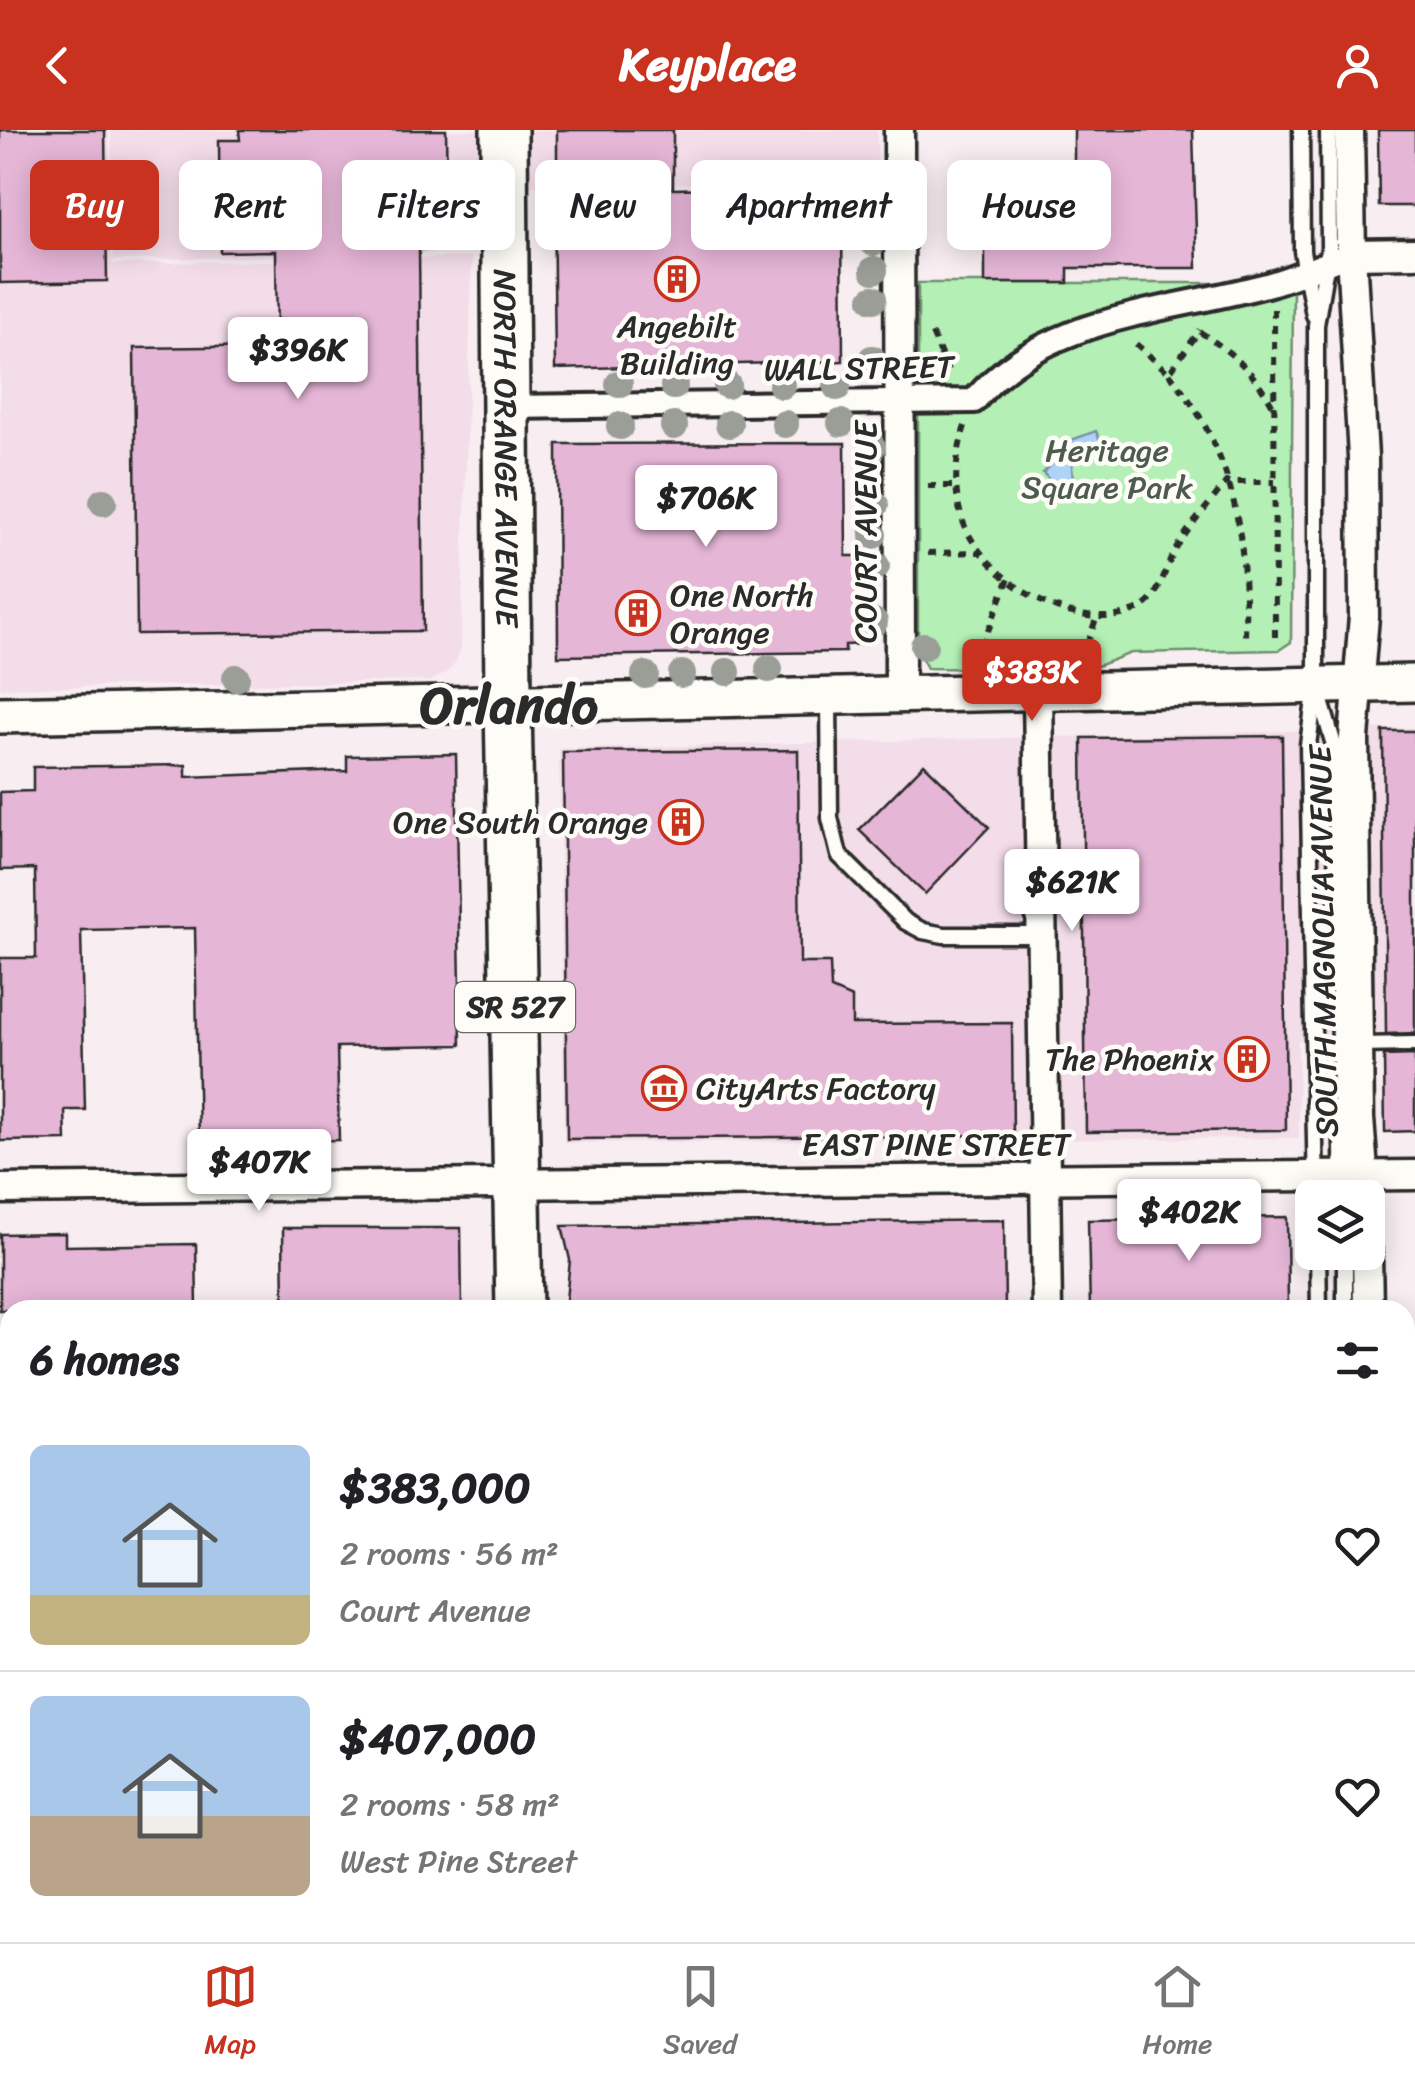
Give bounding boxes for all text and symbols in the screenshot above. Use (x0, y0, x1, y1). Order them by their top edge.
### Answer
text: Keyplace (619, 25, 796, 105)
icon: back (30, 38, 85, 93)
icon: person (1330, 38, 1385, 93)
chip: Buy (30, 160, 159, 250)
chip: Rent (179, 160, 322, 250)
chip: Filters (342, 160, 515, 250)
chip: New (535, 160, 671, 250)
chip: Apartment (691, 160, 927, 250)
chip: House (947, 160, 1111, 250)
building icon: Angebilt Building (654, 256, 700, 302)
street label: NORTH ORANGE AVENUE (476, 269, 535, 629)
place label: Angebilt Building (616, 298, 737, 392)
pin: $396K (228, 317, 368, 402)
text: $396K (250, 321, 346, 378)
street label: WALL STREET (763, 338, 957, 399)
street label: COURT AVENUE (837, 419, 894, 643)
park label: Heritage Square Park (1021, 422, 1194, 516)
pin: $706K (636, 465, 776, 550)
text: $706K (657, 469, 755, 526)
place label: One North Orange (670, 567, 814, 661)
building icon: One North Orange (615, 590, 661, 636)
pin: $383K (962, 639, 1102, 724)
text: $383K (984, 643, 1080, 700)
district label: Orlando (420, 660, 599, 752)
street label: SOUTH MAGNOLIA AVENUE (1292, 742, 1355, 1137)
place label: One South Orange (393, 794, 648, 851)
building icon: One South Orange (658, 799, 704, 845)
pin: $621K (1002, 849, 1142, 934)
text: $621K (1026, 853, 1118, 910)
road number: SR 527 (455, 982, 575, 1032)
place label: The Phoenix (1045, 1031, 1215, 1088)
building icon: The Phoenix (1224, 1036, 1270, 1082)
place label: CityArts Factory (696, 1060, 936, 1117)
museum icon: CityArts Factory (641, 1065, 687, 1111)
street label: EAST PINE STREET (802, 1116, 1072, 1173)
pin: $407K (189, 1129, 329, 1214)
text: $407K (209, 1133, 309, 1190)
pin: $402K (1119, 1179, 1259, 1264)
map controls (1295, 1180, 1385, 1270)
button: layers (1295, 1180, 1385, 1270)
text: $402K (1139, 1183, 1239, 1240)
text: 6 homes (30, 1323, 179, 1397)
icon: filters (1330, 1333, 1385, 1388)
text: $383,000 (340, 1451, 531, 1525)
icon: home (110, 1485, 230, 1605)
icon: heart (1330, 1518, 1385, 1573)
text: 2 rooms · 56 m² (340, 1525, 559, 1582)
text: Court Avenue (340, 1582, 531, 1639)
text: $407,000 (340, 1702, 536, 1776)
icon: home (110, 1736, 230, 1856)
icon: heart (1330, 1769, 1385, 1824)
text: 2 rooms · 58 m² (340, 1776, 560, 1833)
text: West Pine Street (340, 1833, 577, 1890)
tab: Map (203, 1959, 258, 2068)
tab: Saved (663, 1959, 737, 2068)
tab: Home (1142, 1959, 1212, 2068)

